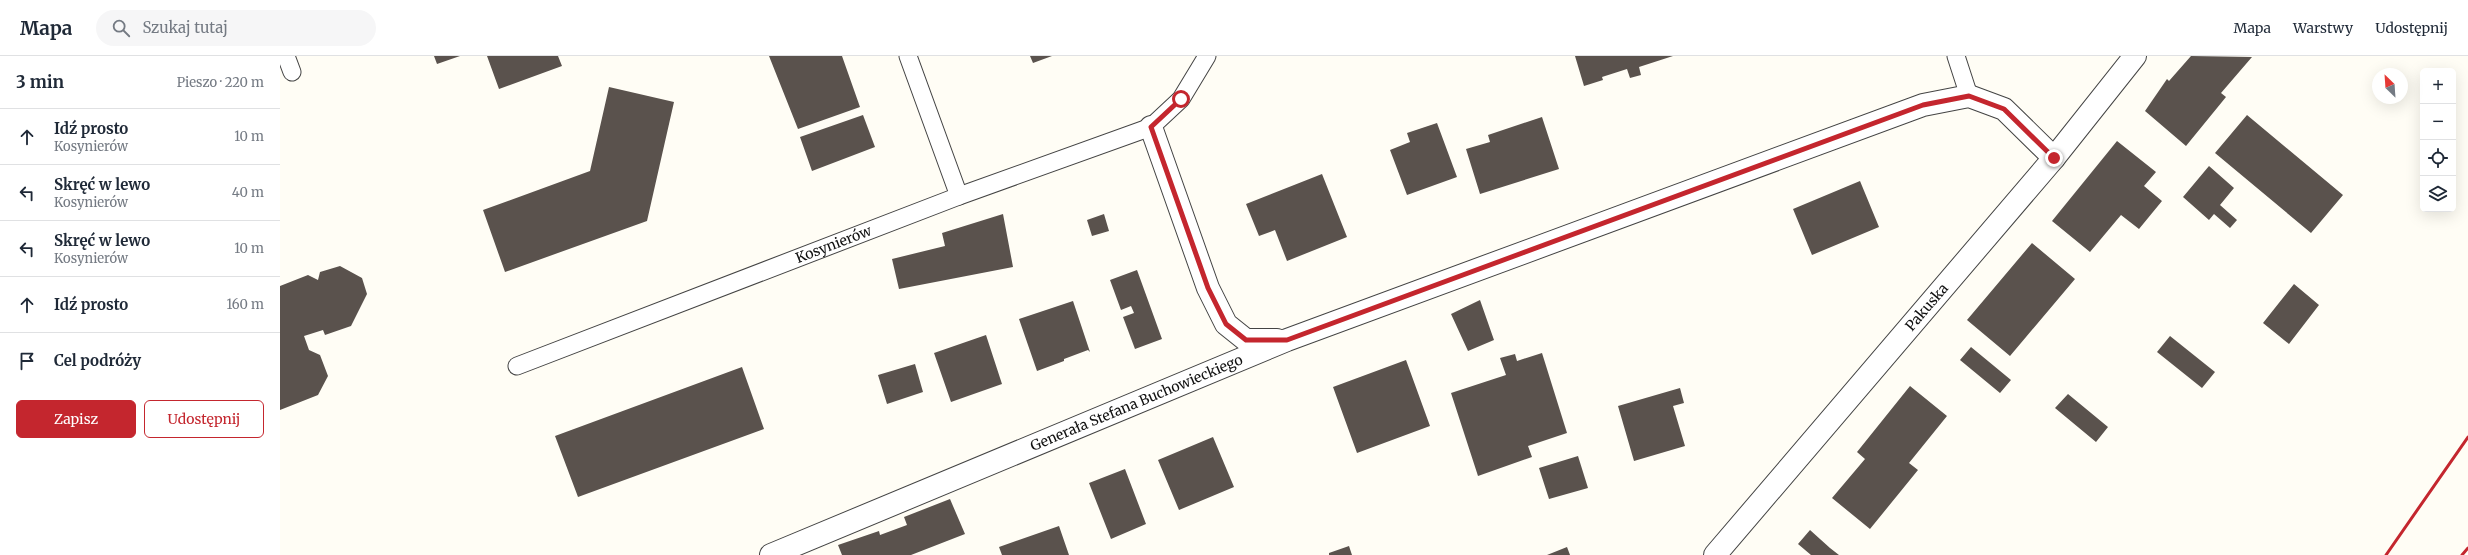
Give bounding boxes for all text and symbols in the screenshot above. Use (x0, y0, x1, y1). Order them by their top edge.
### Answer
search box (96, 10, 376, 46)
text: Mapa (20, 16, 72, 40)
icon: search (110, 17, 132, 39)
text: Szukaj tutaj (142, 18, 228, 37)
text: Mapa (2234, 19, 2271, 37)
text: Warstwy (2293, 19, 2353, 37)
text: Udostępnij (2375, 19, 2448, 37)
north arrow (2372, 68, 2408, 104)
map controls (2420, 68, 2456, 212)
button: + (2420, 68, 2456, 104)
text: 3 min (16, 71, 64, 93)
text: Pieszo · 220 m (177, 74, 264, 91)
route start (1172, 90, 1190, 108)
button: − (2420, 104, 2456, 140)
text: Idź prosto (54, 119, 128, 138)
icon: ahead (16, 126, 38, 148)
text: 10 m (234, 128, 264, 145)
text: Kosynierów (54, 138, 128, 155)
button: locate (2420, 140, 2456, 176)
route end (2045, 149, 2063, 167)
text: Skręć w lewo (54, 175, 150, 194)
button: layers (2420, 176, 2456, 212)
icon: left (16, 182, 38, 204)
text: 40 m (232, 184, 264, 201)
text: Kosynierów (54, 194, 128, 211)
street label: Kosynierów (793, 222, 874, 267)
text: Skręć w lewo (54, 231, 150, 250)
icon: left (16, 238, 38, 260)
text: 10 m (234, 240, 264, 257)
text: Kosynierów (54, 250, 128, 267)
street label: Pakuska (1901, 279, 1952, 335)
icon: ahead (16, 294, 38, 316)
text: Idź prosto (54, 295, 128, 314)
text: 160 m (226, 296, 264, 313)
icon: arrive (16, 350, 38, 372)
street label: Generała Stefana Buchowieckiego (1028, 350, 1245, 455)
text: Cel podróży (54, 351, 141, 370)
button: Zapisz (16, 400, 136, 438)
button: Udostępnij (144, 400, 264, 438)

